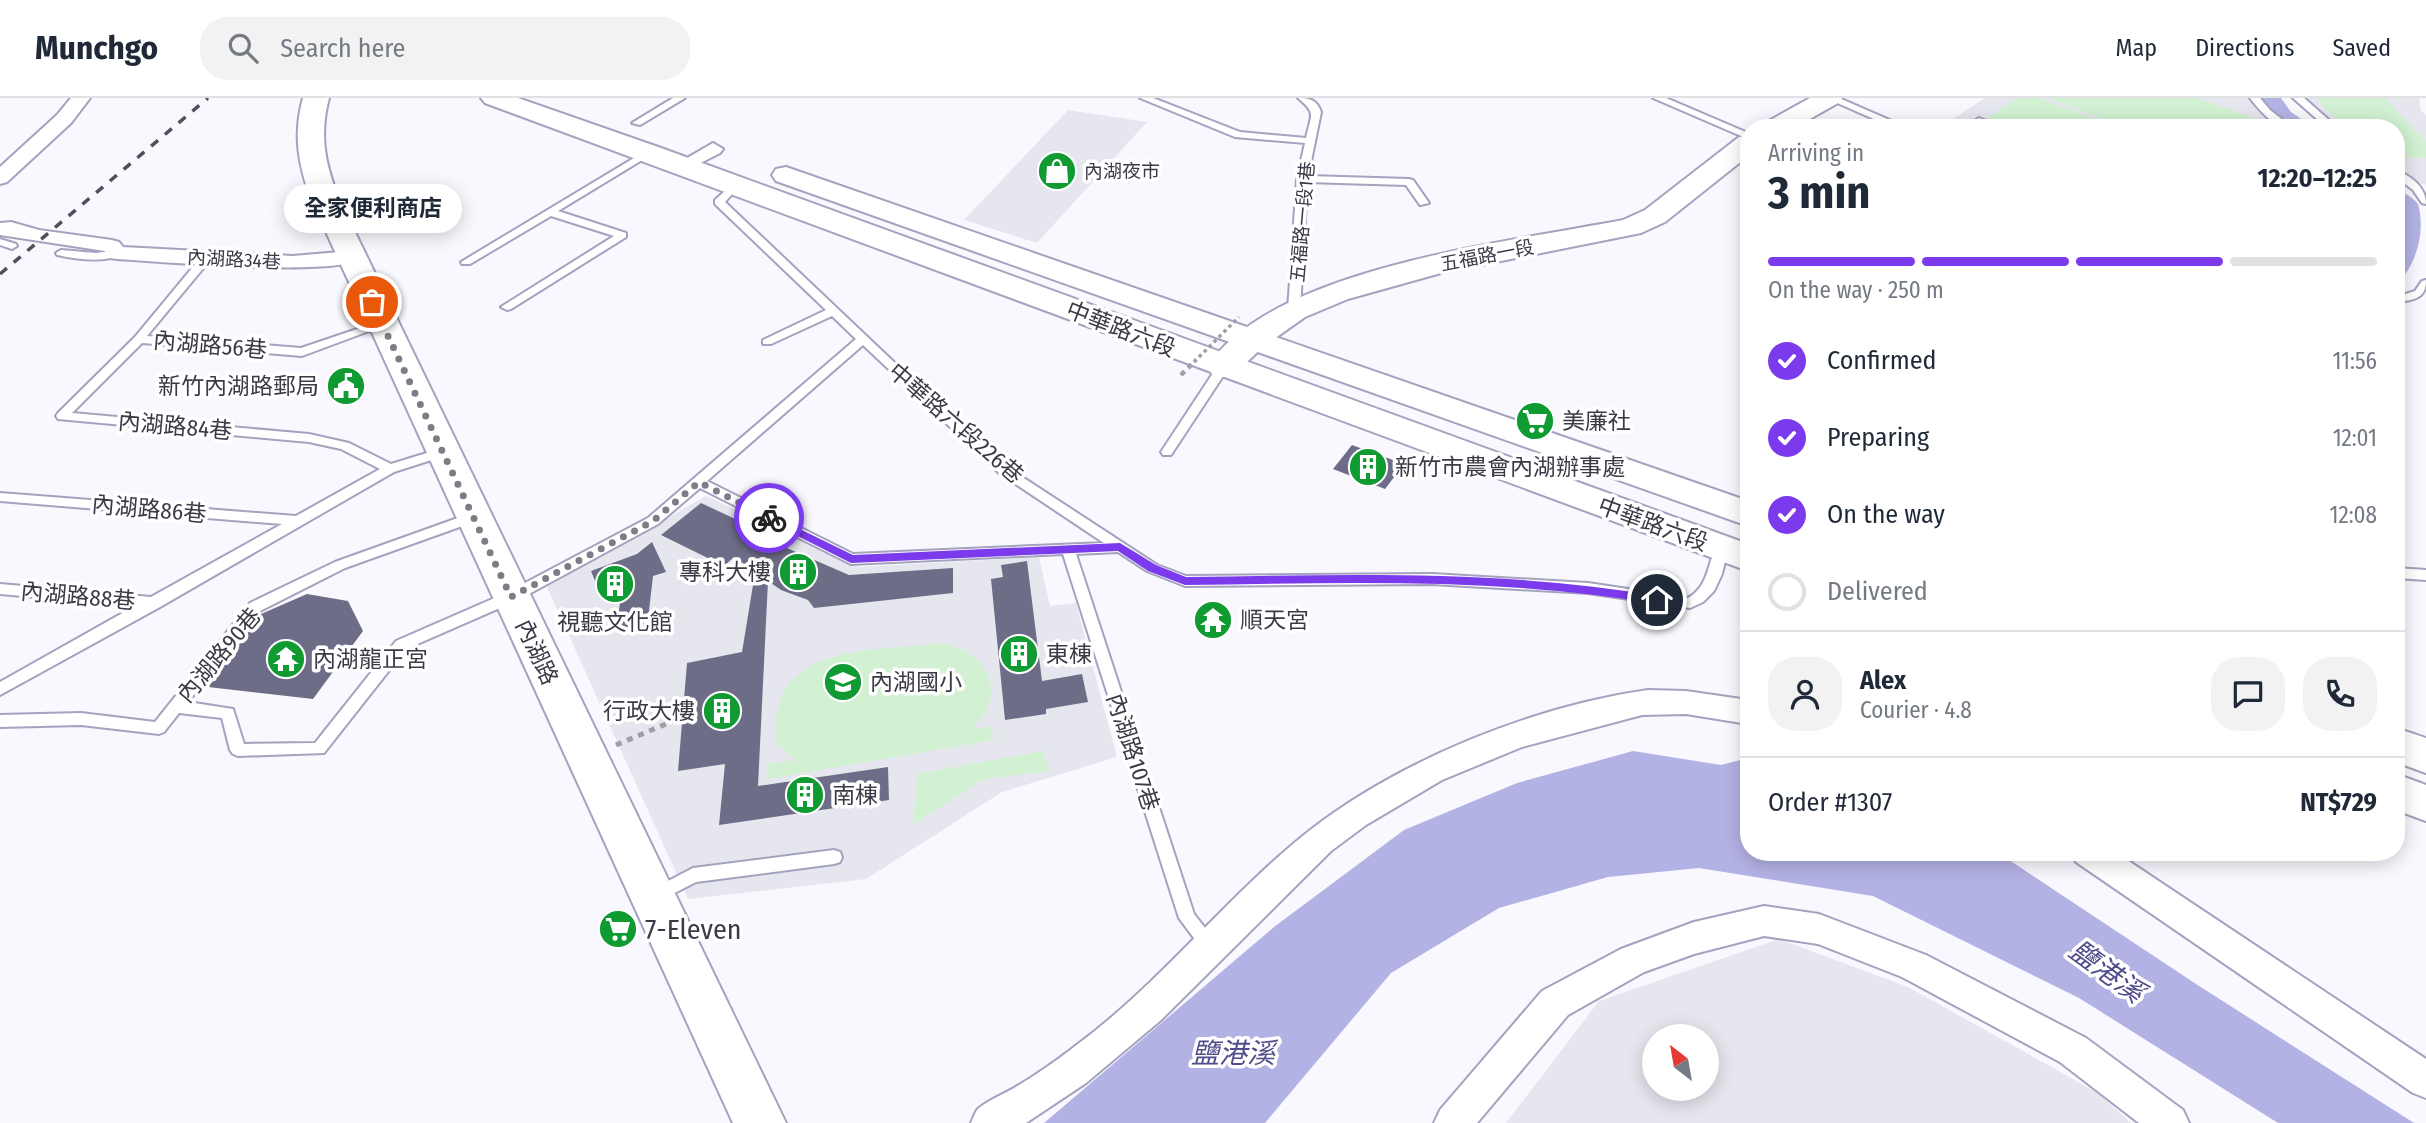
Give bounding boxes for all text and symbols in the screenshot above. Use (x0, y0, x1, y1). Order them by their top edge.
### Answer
search box (200, 17, 690, 80)
text: Munchgo (35, 28, 158, 68)
icon: search (224, 29, 262, 67)
text: Search here (280, 33, 405, 64)
text: Map (2116, 34, 2157, 62)
text: Directions (2195, 34, 2294, 62)
text: Saved (2332, 34, 2391, 62)
text: Arriving in (1768, 139, 1864, 167)
shop icon: 內湖夜市 (1036, 150, 1078, 192)
place label: 內湖夜市 (1084, 160, 1160, 183)
street label: 五福路一段1巷 (1286, 161, 1319, 284)
text: 12:20–12:25 (2257, 163, 2377, 194)
text: 3 min (1768, 165, 1870, 220)
callout: 全家便利商店 (283, 183, 461, 232)
text: 全家便利商店 (304, 194, 442, 222)
street label: 五福路一段 (1438, 235, 1536, 276)
street label: 內湖路34巷 (187, 246, 281, 273)
pin (342, 272, 402, 332)
text: On the way · 250 m (1768, 276, 1944, 304)
icon: bag (353, 283, 391, 321)
street label: 中華路六段 (1062, 295, 1180, 363)
street label: 內湖路56巷 (152, 326, 268, 364)
icon: check (1768, 342, 1806, 380)
text: Confirmed (1827, 345, 1937, 376)
text: 11:56 (2332, 347, 2377, 375)
street label: 中華路六段226巷 (883, 357, 1029, 489)
public building icon: 新竹內湖路郵局 (325, 365, 367, 407)
place label: 新竹內湖路郵局 (158, 372, 319, 400)
supermarket icon: 美廉社 (1514, 400, 1556, 442)
street label: 內湖路84巷 (117, 407, 233, 445)
place label: 美廉社 (1562, 407, 1631, 435)
icon: check (1768, 419, 1806, 457)
text: Preparing (1827, 422, 1929, 453)
text: 12:01 (2333, 424, 2377, 452)
building icon: 新竹市農會內湖辦事處 (1347, 446, 1389, 488)
place label: 新竹市農會內湖辦事處 (1395, 453, 1625, 481)
courier (734, 483, 804, 553)
street label: 內湖路86巷 (91, 490, 207, 528)
street label: 中華路六段 (1594, 491, 1712, 557)
icon: check (1768, 496, 1806, 534)
icon: bike (750, 499, 788, 537)
text: On the way (1827, 499, 1945, 530)
text: 12:08 (2330, 501, 2377, 529)
building icon: 專科大樓 (777, 551, 819, 593)
place label: 專科大樓 (679, 558, 771, 586)
building icon: 視聽文化館 (594, 563, 636, 605)
pin (1627, 570, 1687, 630)
text: Delivered (1827, 576, 1928, 607)
street label: 內湖路88巷 (19, 577, 137, 615)
icon: home (1638, 581, 1676, 619)
temple icon: 順天宮 (1192, 599, 1234, 641)
street label: 內湖路90巷 (171, 602, 267, 708)
place label: 順天宮 (1240, 606, 1309, 634)
place label: 視聽文化館 (558, 608, 673, 636)
street label: 內湖路 (510, 615, 564, 689)
building icon: 東棟 (998, 633, 1040, 675)
temple icon: 內湖龍正宮 (265, 638, 307, 680)
place label: 東棟 (1046, 640, 1092, 668)
place label: 內湖龍正宮 (313, 645, 428, 673)
button: person (1768, 657, 1842, 731)
button: chat (2211, 657, 2285, 731)
button: phone (2303, 657, 2377, 731)
school or university icon: 內湖國小 (822, 661, 864, 703)
text: Alex (1860, 665, 1906, 696)
place label: 內湖國小 (870, 668, 962, 696)
building icon: 行政大樓 (701, 690, 743, 732)
street label: 內湖路107巷 (1101, 690, 1165, 814)
text: Courier · 4.8 (1860, 696, 1972, 724)
place label: 行政大樓 (603, 697, 695, 725)
building icon: 南棟 (784, 774, 826, 816)
place label: 南棟 (832, 781, 878, 809)
text: Order #1307 (1768, 787, 1892, 818)
text: NT$729 (2300, 787, 2377, 818)
supermarket icon: 7-Eleven (597, 908, 639, 950)
place label: 7-Eleven (645, 913, 742, 946)
water label: 鹽港溪 (2063, 933, 2154, 1012)
north arrow (1642, 1024, 1718, 1101)
map controls (1642, 1024, 1719, 1101)
water label: 鹽港溪 (1191, 1037, 1279, 1070)

